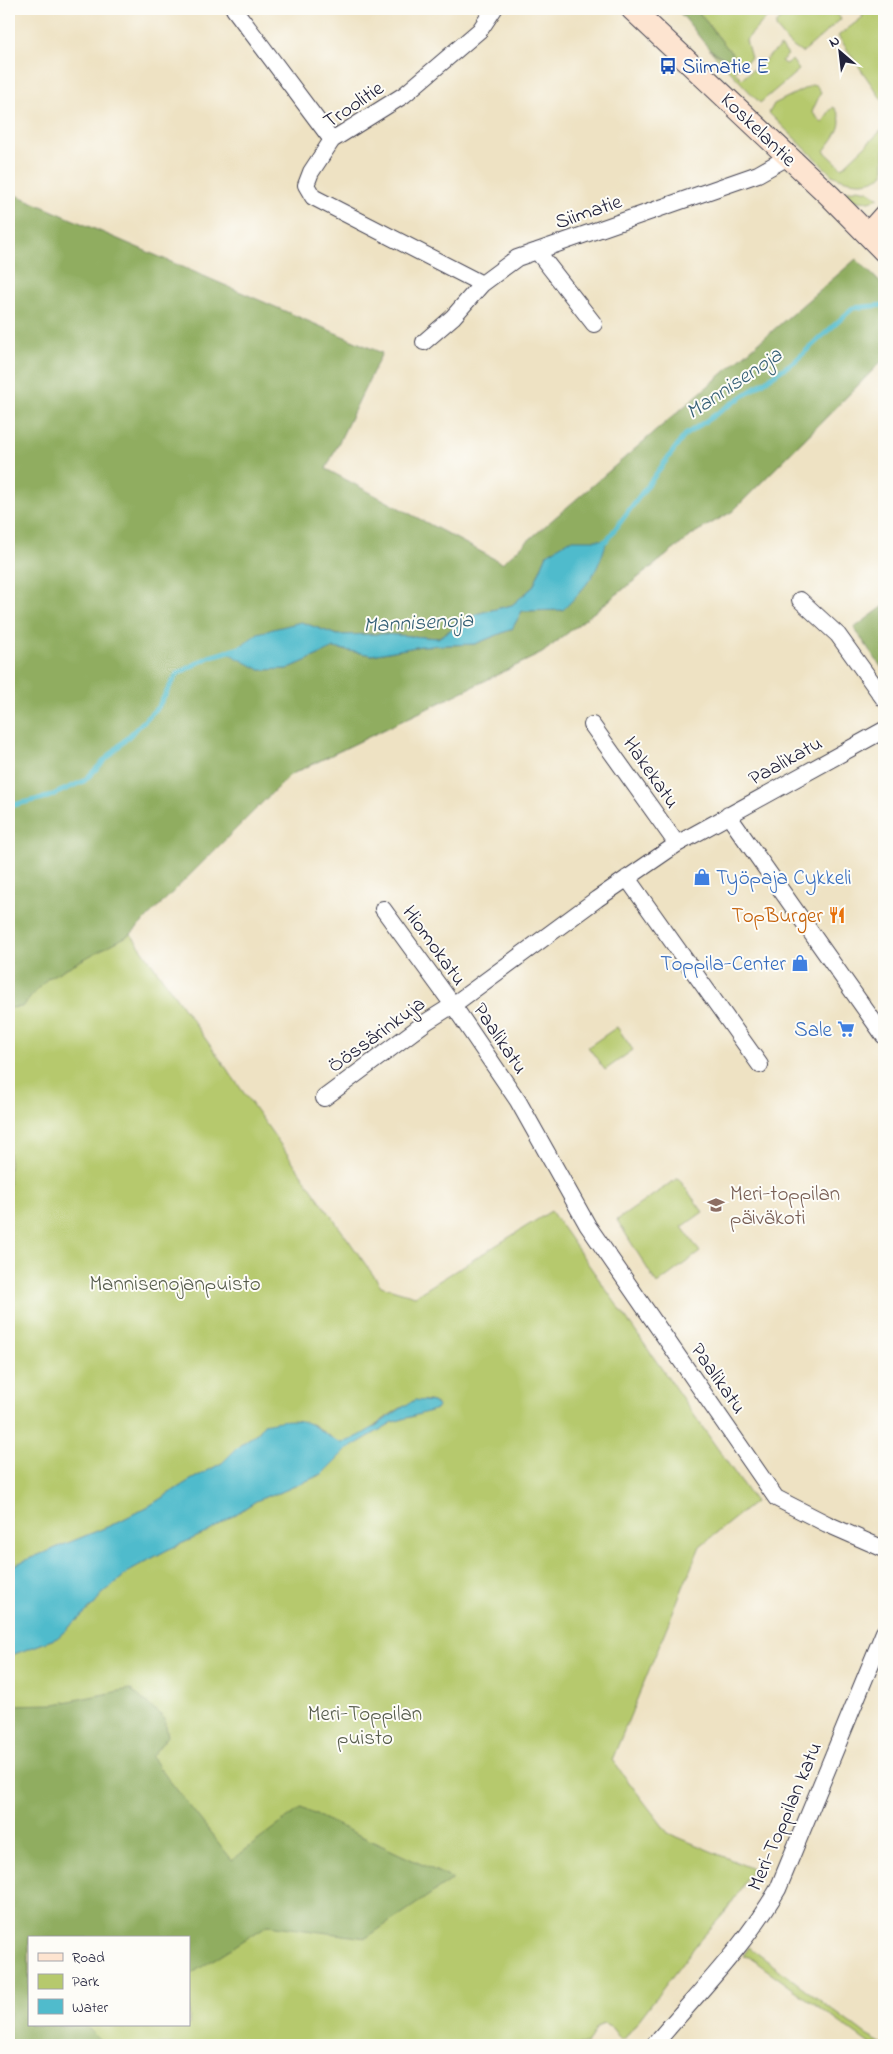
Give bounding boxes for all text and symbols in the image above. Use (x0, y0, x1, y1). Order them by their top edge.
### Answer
north arrow (816, 28, 866, 78)
text: N (825, 30, 844, 53)
place label: Siimatie E (682, 53, 769, 83)
bus stop icon: Siimatie E (658, 56, 678, 76)
street label: Troolitie (318, 74, 391, 137)
street label: Koskelantie (713, 86, 803, 175)
street label: Siimatie (551, 187, 627, 238)
water label: Mannisenoja (680, 340, 790, 429)
water label: Mannisenoja (362, 605, 475, 643)
street label: Paalikatu (744, 729, 828, 794)
street label: Hakekatu (615, 731, 686, 815)
place label: Työpaja Cykkeli (716, 864, 851, 896)
shop icon: Työpaja Cykkeli (692, 867, 712, 887)
street label: Hiomokatu (394, 900, 473, 993)
place label: TopBurger (732, 902, 823, 934)
restaurant icon: TopBurger (827, 905, 847, 925)
place label: Toppila-Center (660, 950, 786, 980)
shop icon: Toppila-Center (790, 953, 810, 973)
street label: Öössärinkuja (322, 990, 432, 1081)
street label: Paalikatu (464, 997, 534, 1081)
place label: Sale (794, 1016, 833, 1046)
supermarket icon: Sale (836, 1019, 856, 1039)
place label: Meri-toppilan päiväkoti (730, 1180, 840, 1234)
school or university icon: Meri-toppilan päiväkoti (706, 1195, 726, 1215)
park label: Mannisenojanpuisto (89, 1270, 261, 1300)
street label: Paalikatu (682, 1338, 753, 1421)
park label: Meri-Toppilan puisto (308, 1700, 422, 1754)
street label: Meri-Toppilan katu (741, 1738, 831, 1896)
legend (28, 1936, 190, 2026)
text: Road (72, 1947, 105, 1969)
text: Park (72, 1971, 100, 1993)
text: Water (72, 1997, 108, 2019)

